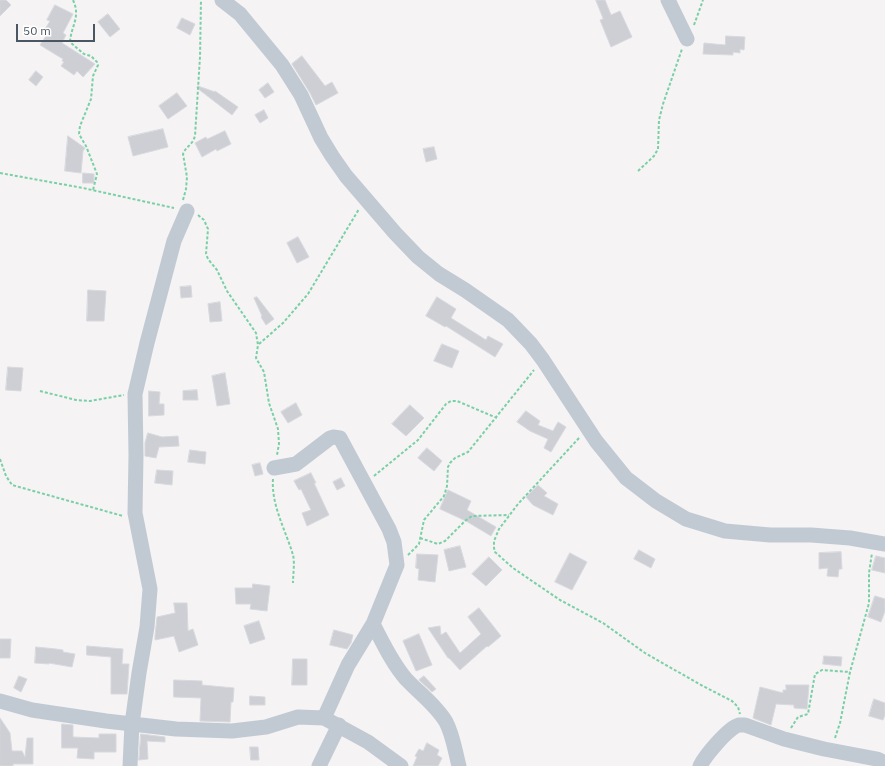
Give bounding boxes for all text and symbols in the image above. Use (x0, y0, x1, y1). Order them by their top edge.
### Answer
scale bar (18, 16, 97, 42)
text: 50 m (23, 23, 51, 38)

